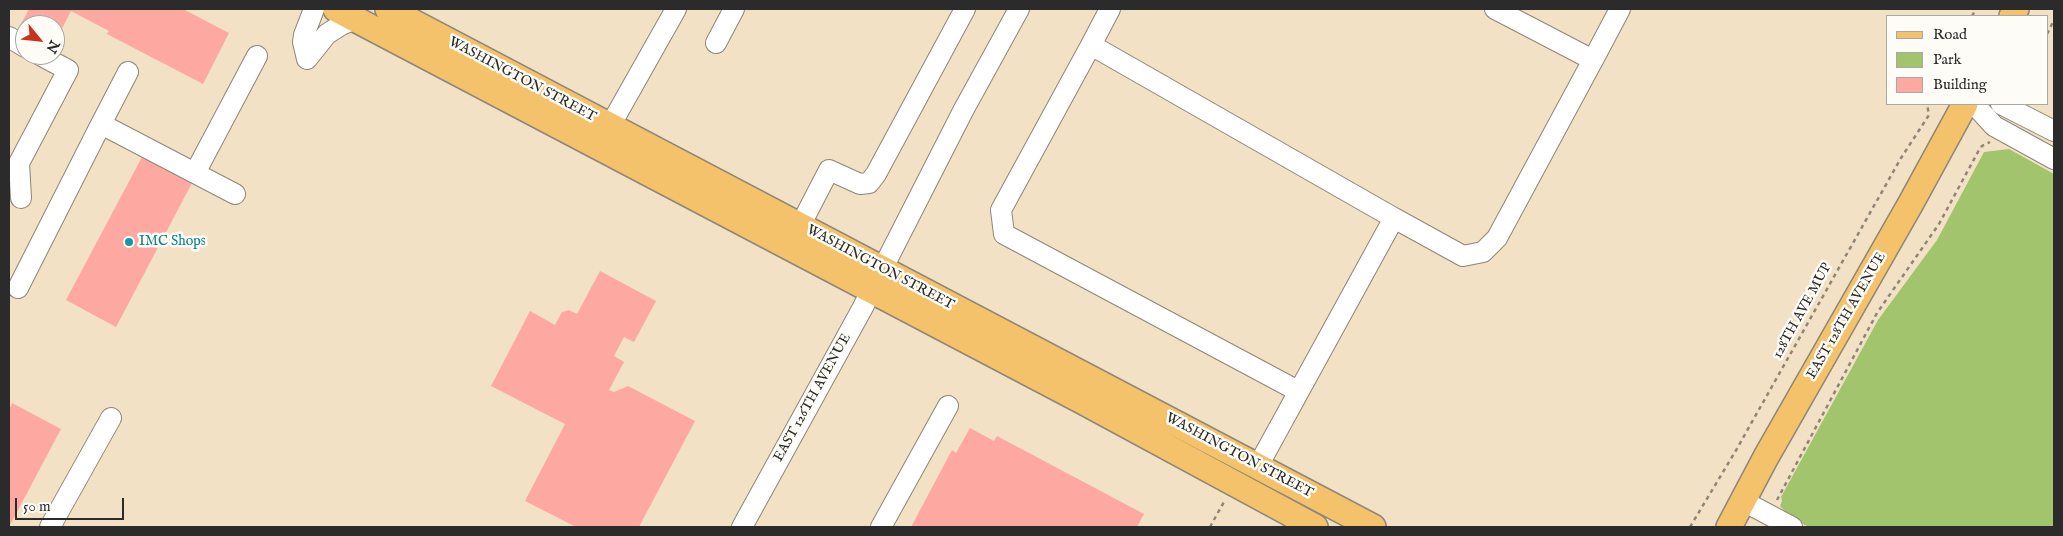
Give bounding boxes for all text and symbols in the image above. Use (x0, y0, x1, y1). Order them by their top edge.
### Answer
north arrow (15, 15, 65, 65)
legend (1886, 15, 2048, 105)
text: Road (1933, 25, 1967, 44)
street label: WASHINGTON STREET (445, 34, 599, 126)
text: N (42, 37, 63, 56)
text: Park (1933, 50, 1962, 69)
text: Building (1933, 75, 1987, 94)
street label: WASHINGTON STREET (803, 222, 957, 314)
place label: IMC Shops (139, 234, 206, 250)
marker: IMC Shops (123, 236, 135, 248)
street label: EAST 128TH AVENUE (1804, 250, 1890, 382)
street label: 128TH AVE MUP (1770, 260, 1836, 362)
street label: EAST 126TH AVENUE (771, 331, 855, 465)
street label: WASHINGTON STREET (1162, 410, 1316, 502)
scale bar (18, 488, 126, 520)
text: 50 m (23, 497, 51, 516)

